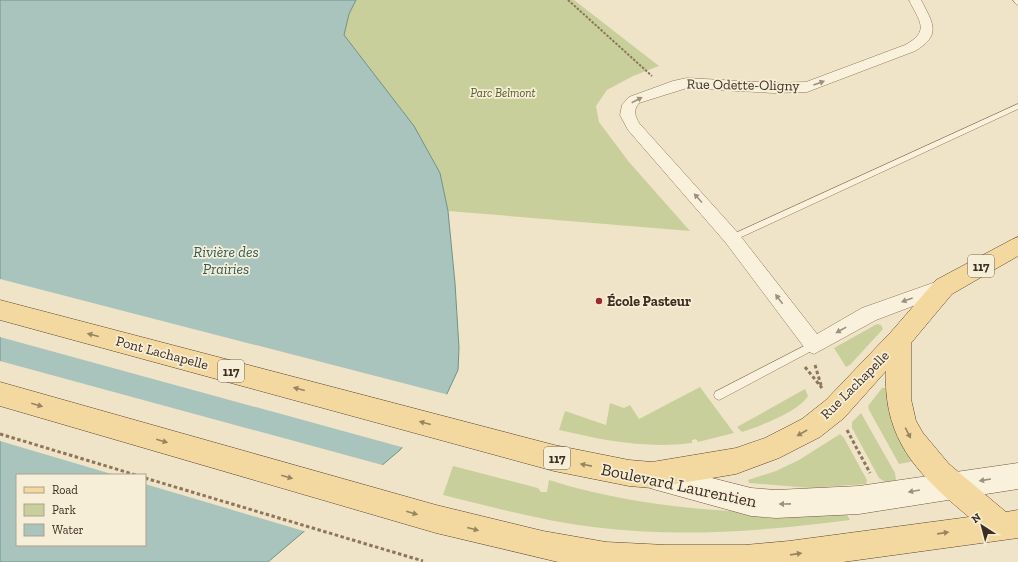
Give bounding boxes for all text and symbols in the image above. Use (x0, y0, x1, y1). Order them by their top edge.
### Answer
street label: Rue Odette-Oligny (686, 76, 800, 94)
one-way arrow (814, 79, 826, 85)
park label: Parc Belmont (470, 86, 536, 100)
one-way arrow (631, 96, 643, 103)
one-way arrow (693, 193, 702, 203)
water label: Rivière des Prairies (193, 243, 259, 278)
road number: 117 (968, 255, 994, 277)
place label: École Pasteur (607, 293, 691, 310)
one-way arrow (775, 294, 783, 305)
marker: École Pasteur (594, 296, 604, 306)
one-way arrow (901, 298, 913, 304)
one-way arrow (836, 326, 847, 333)
one-way arrow (86, 331, 99, 337)
street label: Pont Lachapelle (114, 332, 211, 374)
street label: Rue Lachapelle (817, 347, 893, 423)
road number: 117 (218, 360, 244, 382)
one-way arrow (293, 386, 306, 392)
one-way arrow (32, 402, 44, 408)
one-way arrow (419, 420, 431, 426)
one-way arrow (905, 427, 911, 439)
one-way arrow (796, 429, 808, 436)
one-way arrow (157, 438, 169, 444)
road number: 117 (544, 447, 570, 469)
street label: Boulevard Laurentien (599, 459, 759, 511)
one-way arrow (580, 461, 592, 467)
legend (16, 474, 146, 546)
one-way arrow (282, 474, 294, 480)
one-way arrow (979, 477, 991, 483)
text: Road (52, 483, 78, 497)
one-way arrow (908, 488, 921, 494)
one-way arrow (778, 501, 791, 507)
text: Park (52, 503, 77, 517)
north arrow (962, 506, 1002, 546)
one-way arrow (407, 510, 419, 516)
text: N (969, 510, 984, 526)
text: Water (52, 523, 84, 537)
one-way arrow (468, 526, 480, 532)
one-way arrow (937, 530, 949, 537)
one-way arrow (790, 551, 802, 557)

